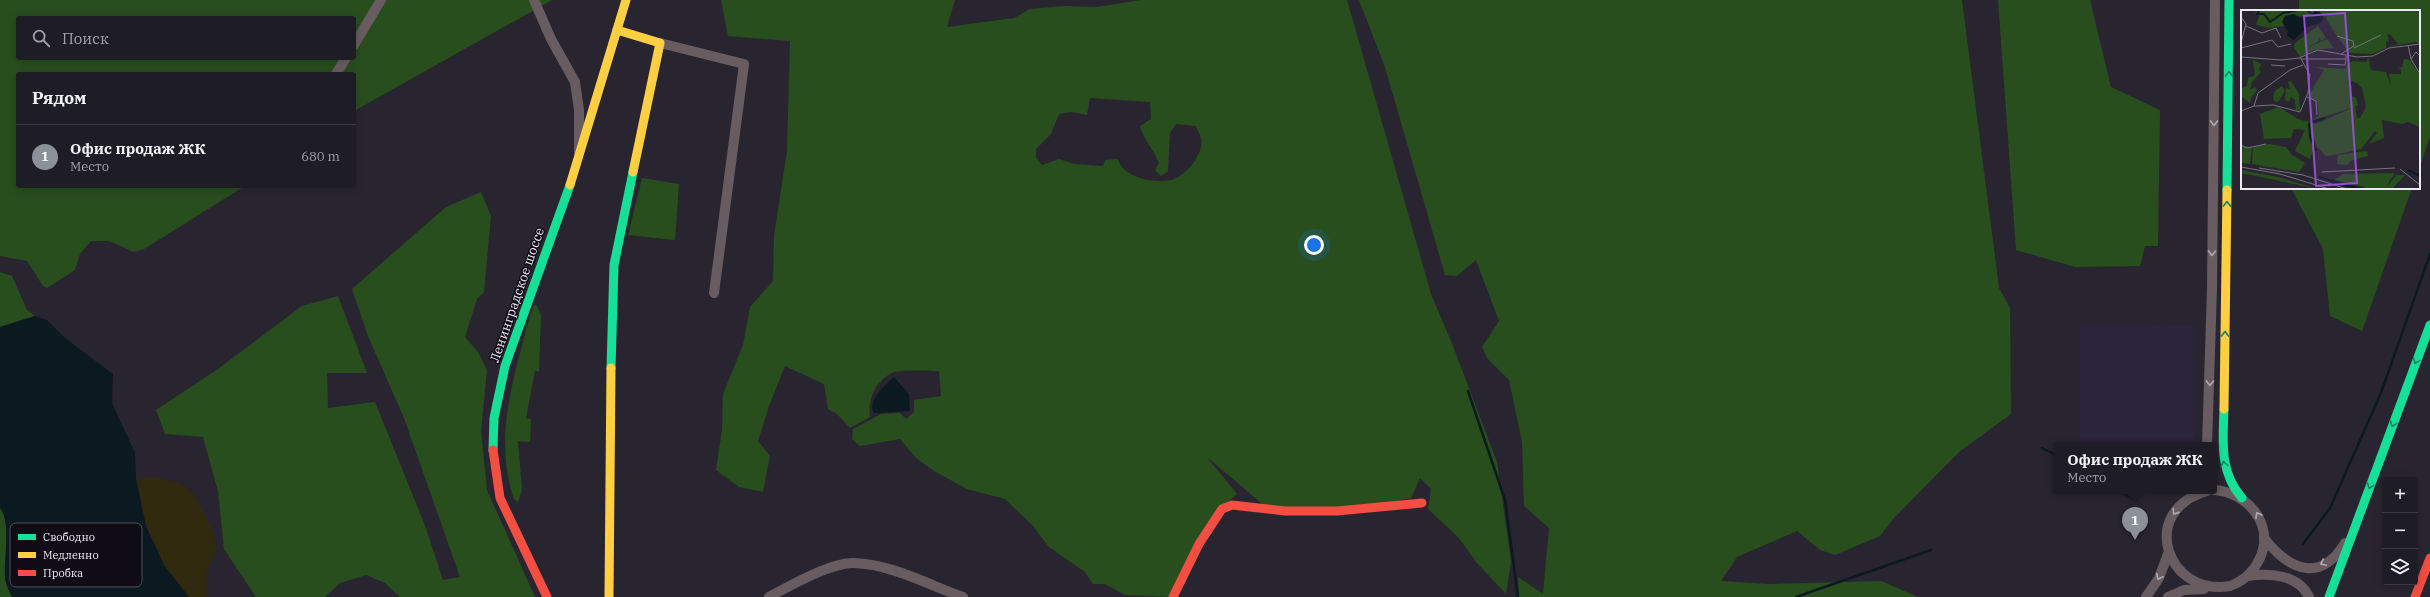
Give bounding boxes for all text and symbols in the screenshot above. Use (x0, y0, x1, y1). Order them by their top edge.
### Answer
inset map (2241, 10, 2420, 189)
search box (16, 16, 356, 60)
icon: search (30, 27, 52, 49)
text: Поиск (62, 29, 109, 48)
one-way arrow (2225, 71, 2233, 77)
text: Рядом (32, 87, 87, 109)
one-way arrow (2209, 120, 2218, 126)
text: Офис продаж ЖК (70, 139, 206, 158)
text: 1 (41, 148, 49, 165)
text: 680 m (301, 148, 340, 165)
text: Место (70, 158, 109, 175)
one-way arrow (2223, 201, 2231, 207)
street label: Ленинградское шоссе (486, 225, 548, 365)
your location (1304, 235, 1324, 255)
one-way arrow (2208, 250, 2216, 256)
one-way arrow (2221, 331, 2229, 337)
one-way arrow (2413, 358, 2421, 365)
one-way arrow (2205, 380, 2214, 386)
one-way arrow (2389, 421, 2398, 428)
popup (2053, 442, 2217, 494)
text: Офис продаж ЖК (2067, 450, 2203, 469)
one-way arrow (2221, 461, 2229, 467)
text: Место (2067, 469, 2106, 486)
map controls (2382, 477, 2418, 585)
button: + (2382, 477, 2418, 513)
one-way arrow (2367, 482, 2375, 489)
pin: 1 (2122, 507, 2148, 540)
one-way arrow (2173, 507, 2180, 514)
one-way arrow (2255, 512, 2262, 520)
button: − (2382, 513, 2418, 549)
legend (10, 523, 142, 587)
text: Свободно (43, 530, 95, 544)
text: Медленно (43, 548, 99, 562)
button: layers (2382, 549, 2418, 585)
one-way arrow (2320, 559, 2327, 567)
text: Пробка (43, 566, 83, 580)
one-way arrow (2156, 572, 2164, 580)

